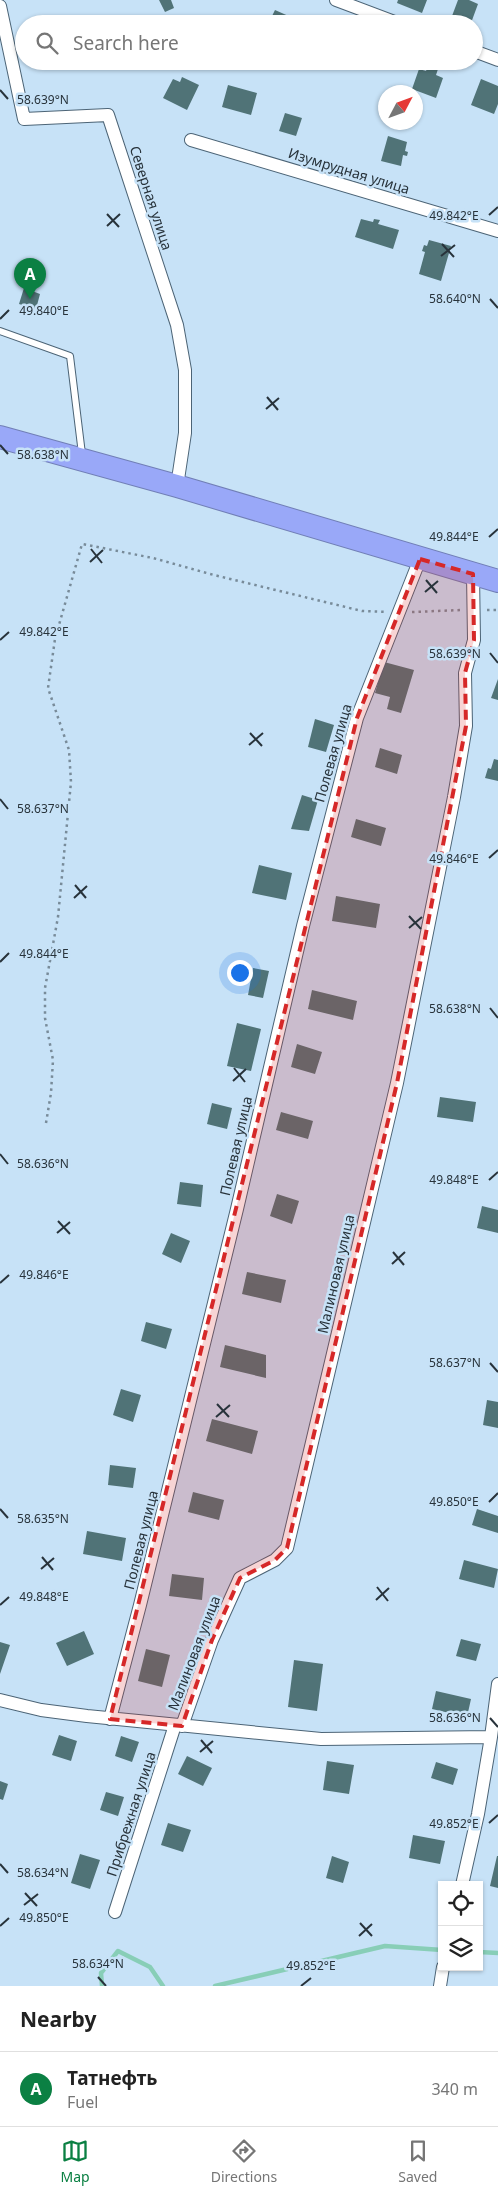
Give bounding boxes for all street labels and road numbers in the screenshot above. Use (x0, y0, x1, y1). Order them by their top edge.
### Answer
street label: Северная улица (126, 143, 177, 252)
street label: Изумрудная улица (286, 143, 412, 198)
street label: Полевая улица (309, 701, 356, 804)
street label: Полевая улица (215, 1094, 256, 1198)
street label: Малиновая улица (313, 1213, 358, 1335)
street label: Полевая улица (119, 1488, 162, 1591)
street label: Малиновая улица (163, 1593, 224, 1713)
street label: Прибрежная улица (101, 1749, 160, 1879)

